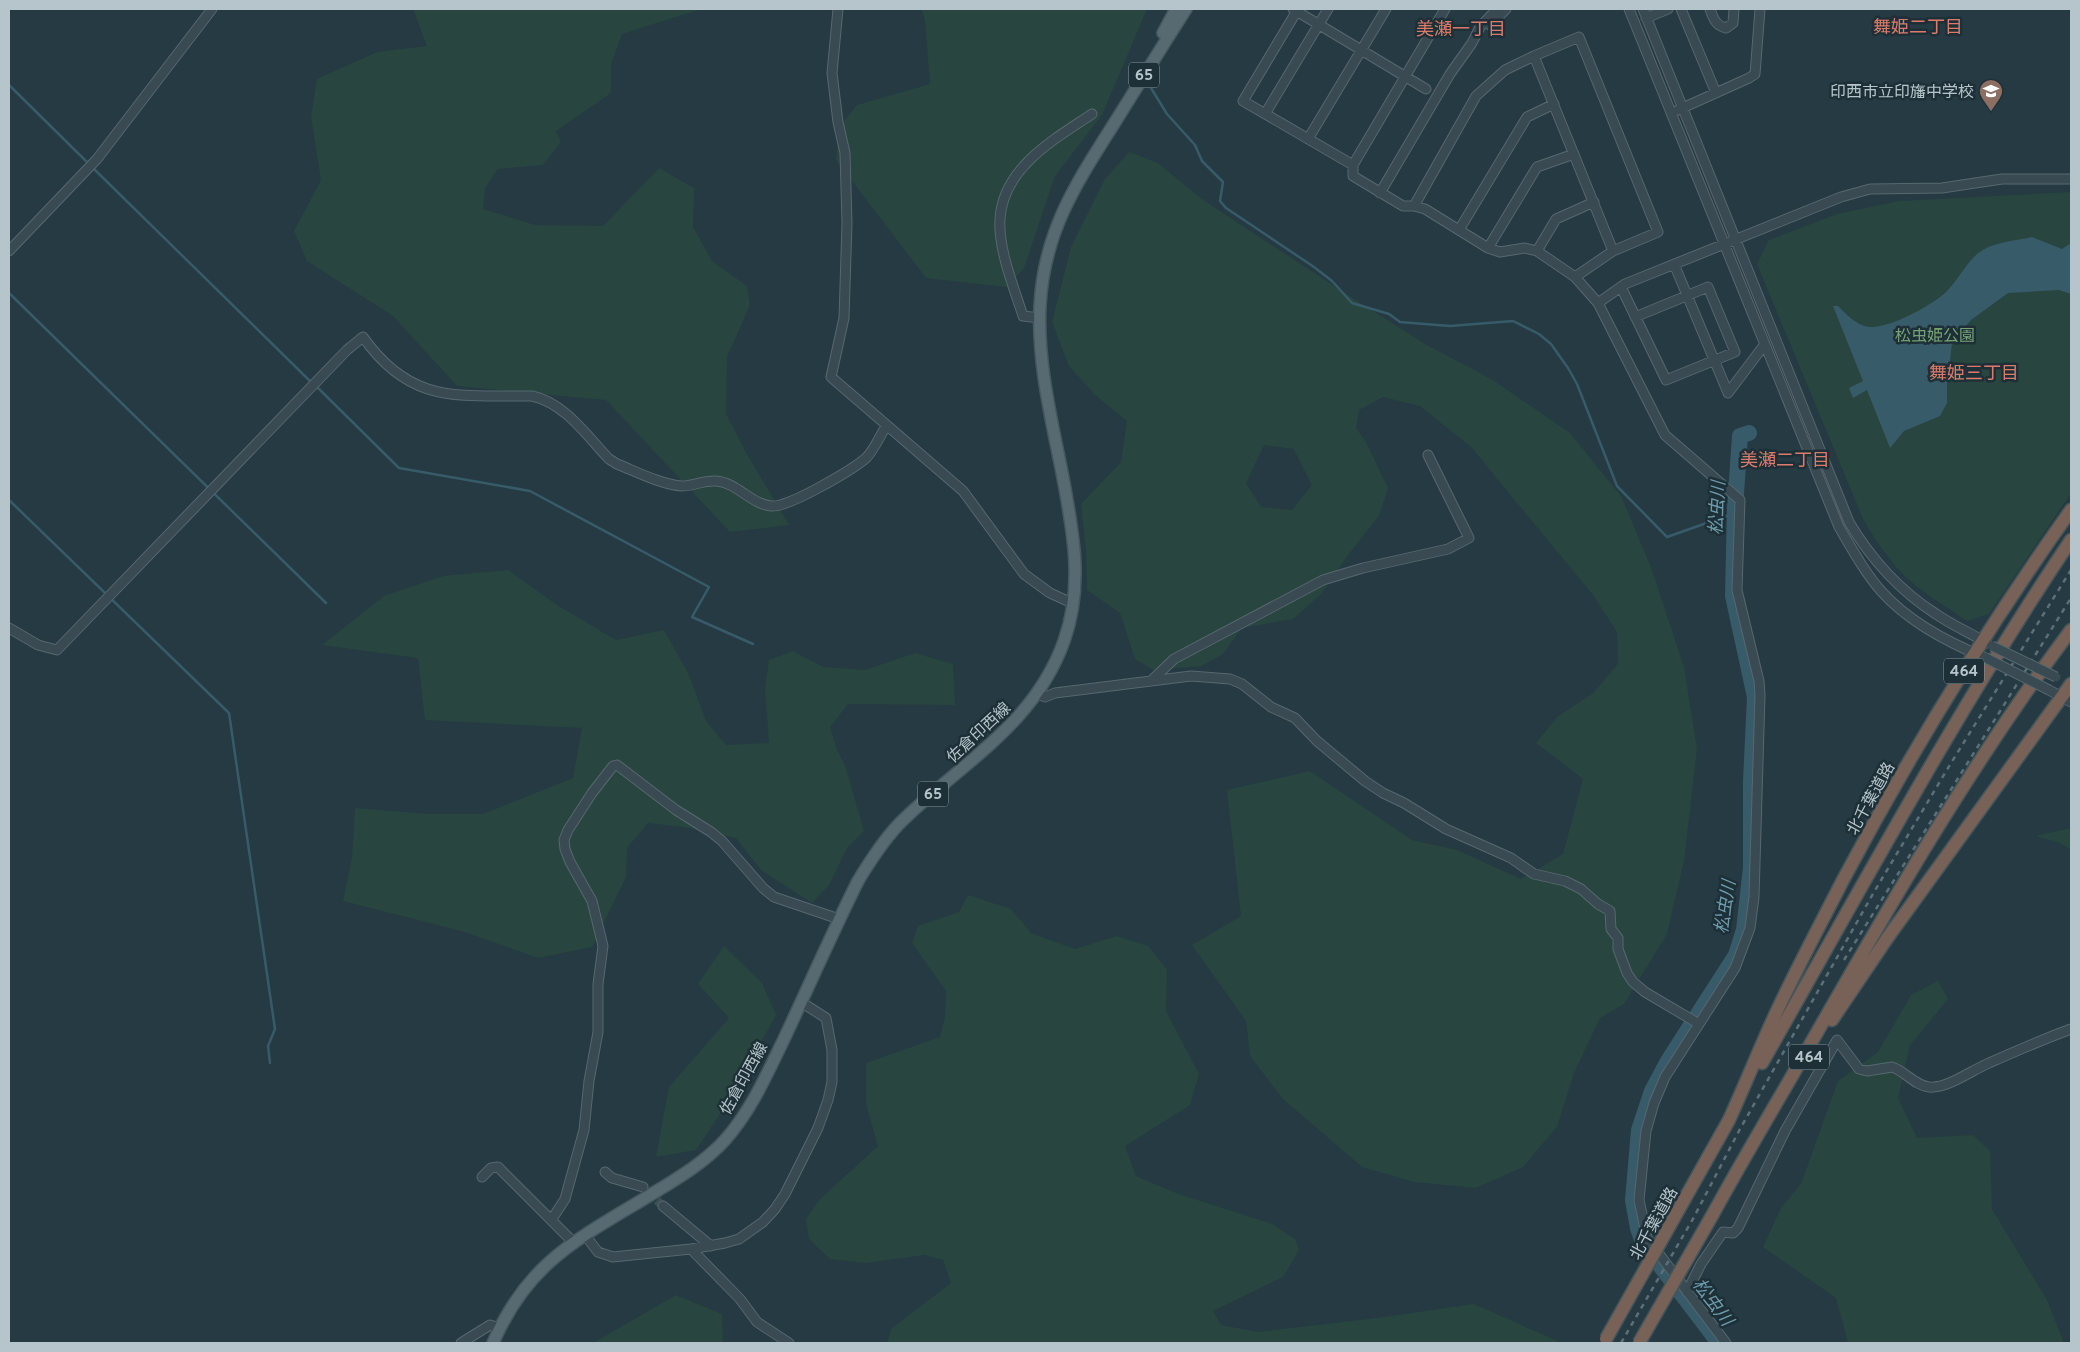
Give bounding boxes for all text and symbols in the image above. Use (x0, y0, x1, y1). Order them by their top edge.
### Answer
district label: 舞姫二丁目 (1873, 17, 1963, 40)
district label: 美瀬一丁目 (1416, 19, 1506, 42)
road number: 65 (1129, 62, 1159, 88)
school or university icon: 印西市立印旛中学校 (1978, 78, 2004, 112)
place label: 印西市立印旛中学校 (1830, 83, 1974, 103)
park label: 松虫姫公園 (1895, 327, 1975, 347)
district label: 舞姫三丁目 (1929, 363, 2019, 386)
district label: 美瀬二丁目 (1740, 450, 1830, 473)
water label: 松虫川 (1706, 479, 1731, 536)
road number: 464 (1944, 658, 1984, 684)
street label: 佐倉印西線 (943, 699, 1015, 768)
street label: 北千葉道路 (1844, 759, 1900, 839)
road number: 65 (918, 782, 948, 806)
water label: 松虫川 (1711, 877, 1742, 936)
street label: 佐倉印西線 (717, 1039, 773, 1119)
road number: 464 (1789, 1044, 1829, 1070)
street label: 北千葉道路 (1627, 1184, 1683, 1264)
water label: 松虫川 (1686, 1274, 1738, 1333)

